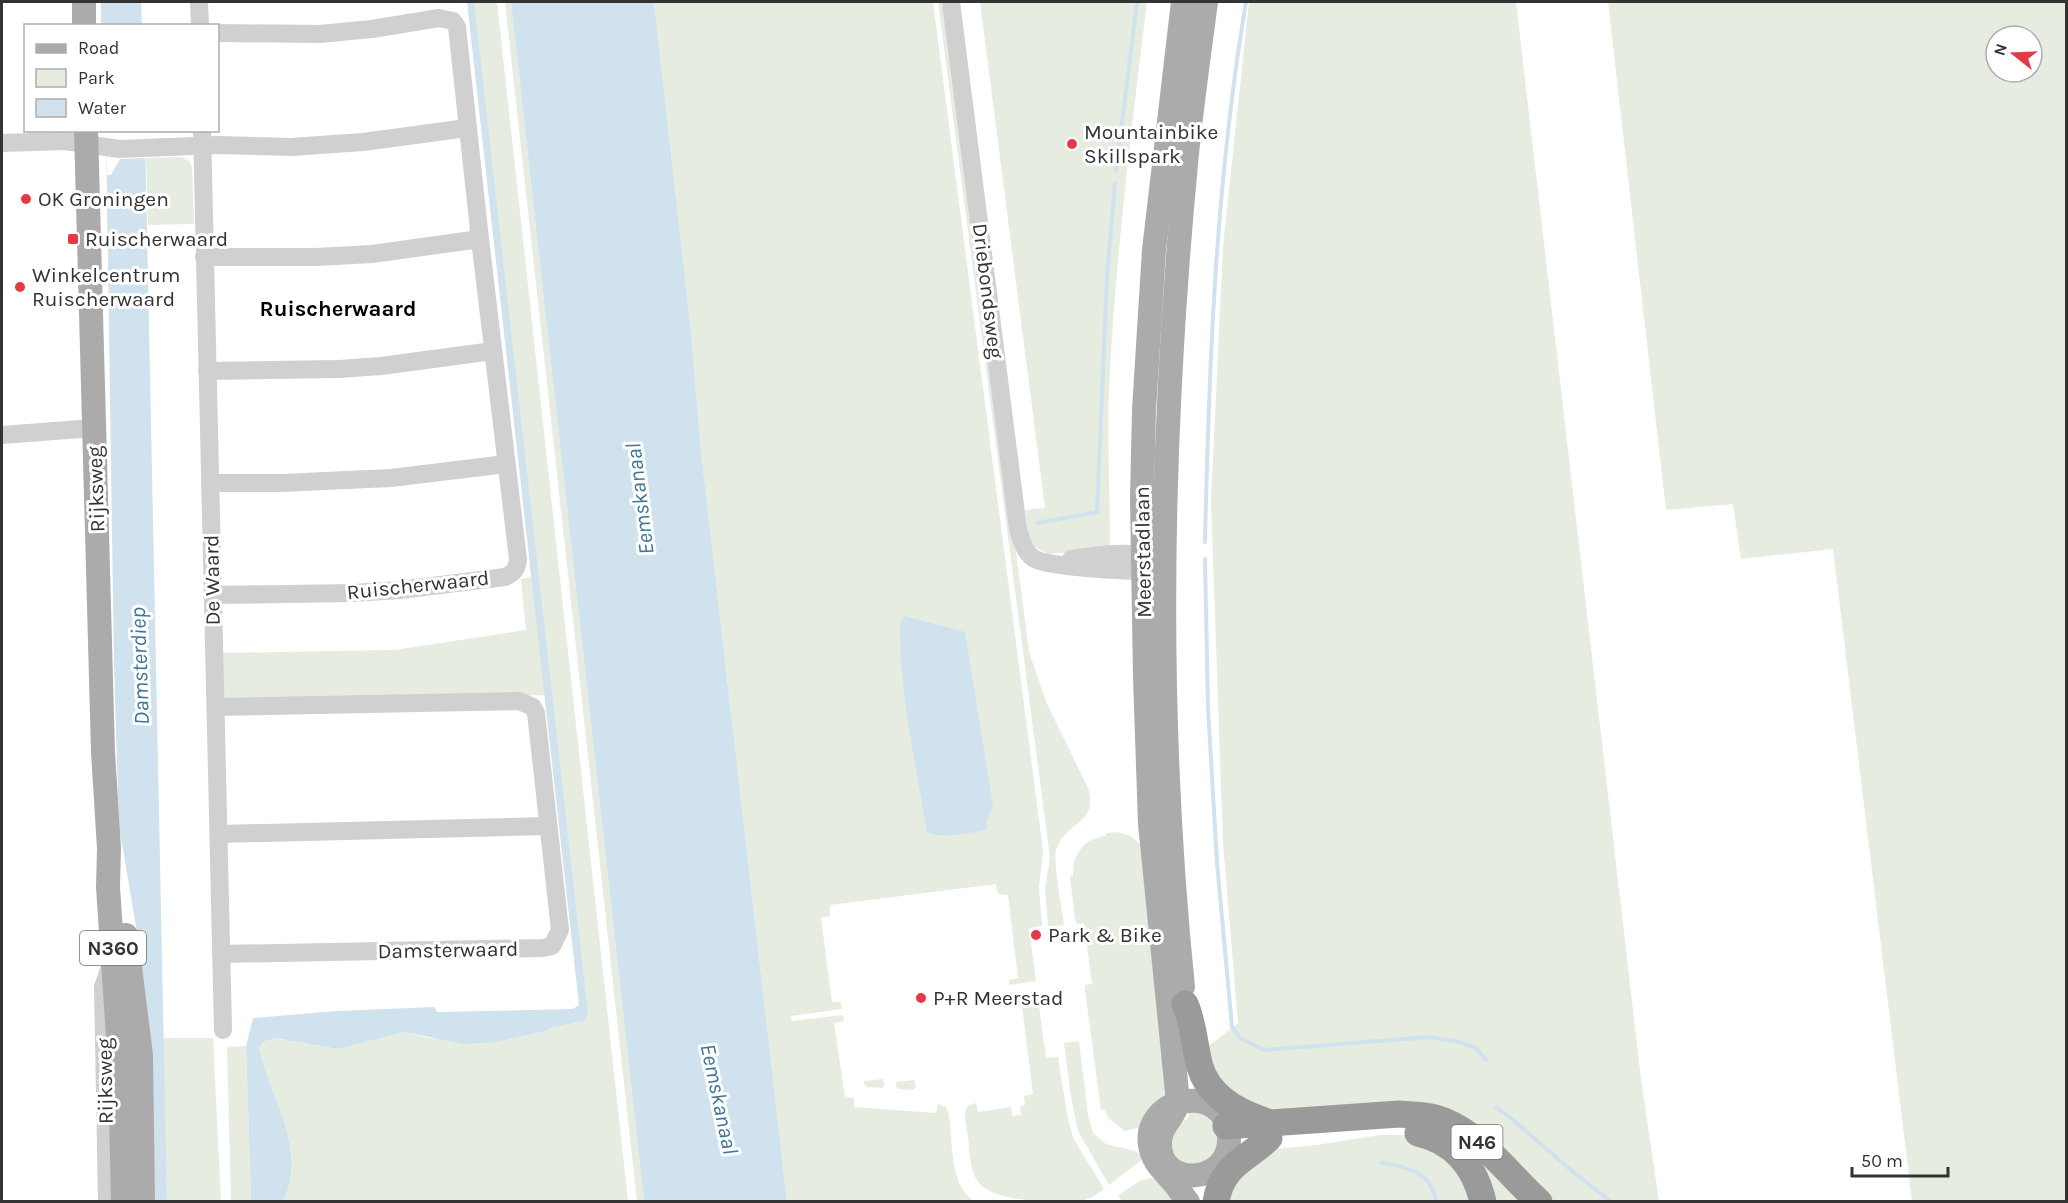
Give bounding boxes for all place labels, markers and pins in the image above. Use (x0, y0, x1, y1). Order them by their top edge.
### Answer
place label: Mountainbike Skillspark (1084, 120, 1218, 168)
marker: Mountainbike Skillspark (1065, 137, 1079, 151)
place label: OK Groningen (38, 187, 169, 211)
marker: OK Groningen (19, 192, 33, 206)
place label: Ruischerwaard (85, 227, 228, 251)
marker: Ruischerwaard (66, 232, 80, 246)
place label: Winkelcentrum Ruischerwaard (32, 263, 180, 311)
marker: Winkelcentrum Ruischerwaard (13, 280, 27, 294)
place label: Park & Bike (1048, 923, 1162, 947)
marker: Park & Bike (1029, 928, 1043, 942)
place label: P+R Meerstad (933, 986, 1063, 1010)
marker: P+R Meerstad (914, 991, 928, 1005)

